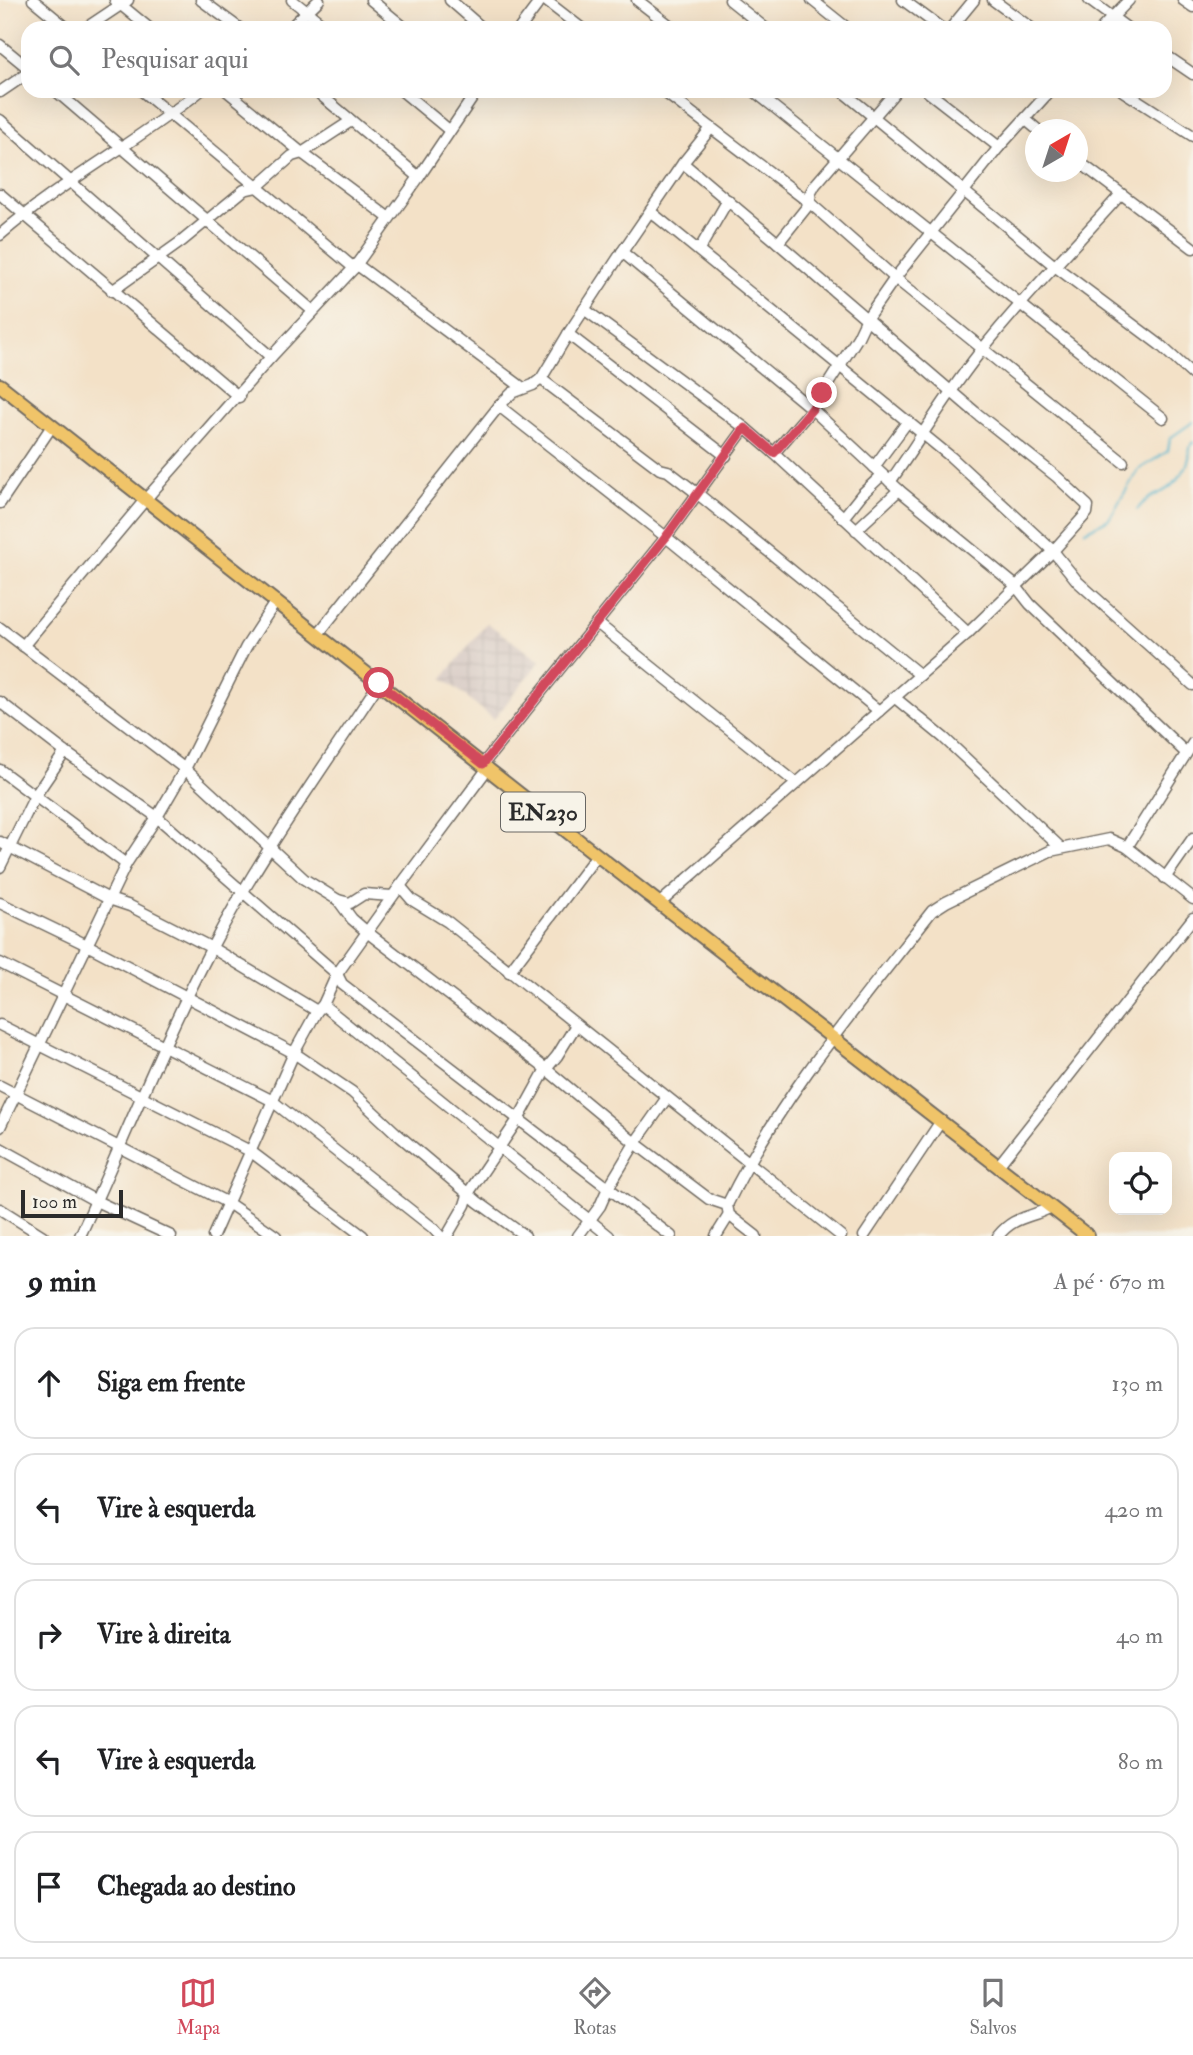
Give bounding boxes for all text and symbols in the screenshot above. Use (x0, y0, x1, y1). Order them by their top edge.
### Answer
search box (21, 21, 1172, 98)
icon: search (45, 41, 83, 79)
text: Pesquisar aqui (101, 44, 249, 76)
north arrow (1025, 119, 1088, 182)
route end (806, 377, 837, 408)
route start (363, 667, 394, 698)
road number: EN230 (501, 792, 585, 832)
map controls (1109, 1152, 1172, 1215)
button: locate (1109, 1152, 1172, 1215)
scale bar (21, 1187, 122, 1219)
text: 100 m (32, 1190, 77, 1214)
text: 9 min (28, 1263, 96, 1300)
text: A pé · 670 m (1054, 1267, 1165, 1296)
icon: ahead (30, 1364, 68, 1402)
text: Siga em frente (97, 1367, 245, 1399)
text: 130 m (1111, 1369, 1163, 1398)
icon: left (30, 1490, 68, 1528)
text: Vire à esquerda (97, 1493, 255, 1525)
text: 420 m (1104, 1495, 1163, 1524)
icon: right (30, 1616, 68, 1654)
text: Vire à direita (97, 1619, 230, 1651)
text: 40 m (1116, 1621, 1163, 1650)
icon: left (30, 1742, 68, 1780)
text: Vire à esquerda (97, 1745, 255, 1777)
text: 80 m (1118, 1747, 1163, 1776)
icon: arrive (30, 1868, 68, 1906)
text: Chegada ao destino (97, 1871, 295, 1903)
tab: Mapa (177, 1974, 220, 2040)
tab: Rotas (573, 1974, 616, 2040)
tab: Salvos (970, 1974, 1016, 2040)

